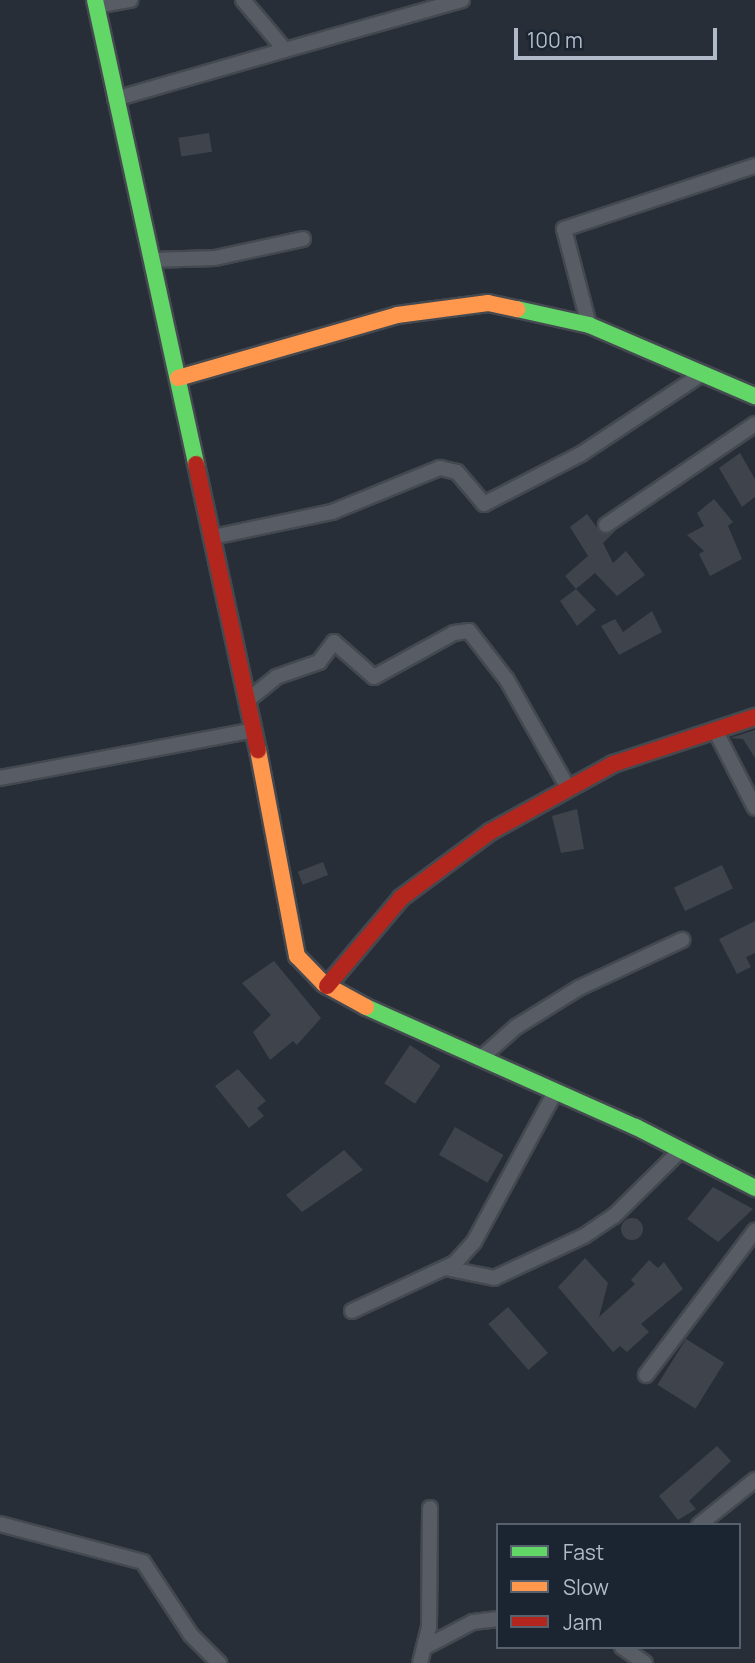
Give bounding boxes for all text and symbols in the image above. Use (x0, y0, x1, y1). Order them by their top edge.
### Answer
scale bar (517, 14, 720, 58)
text: 100 m (527, 26, 583, 54)
legend (496, 1523, 741, 1649)
text: Fast (563, 1538, 604, 1566)
text: Slow (563, 1573, 609, 1601)
text: Jam (563, 1608, 602, 1636)

